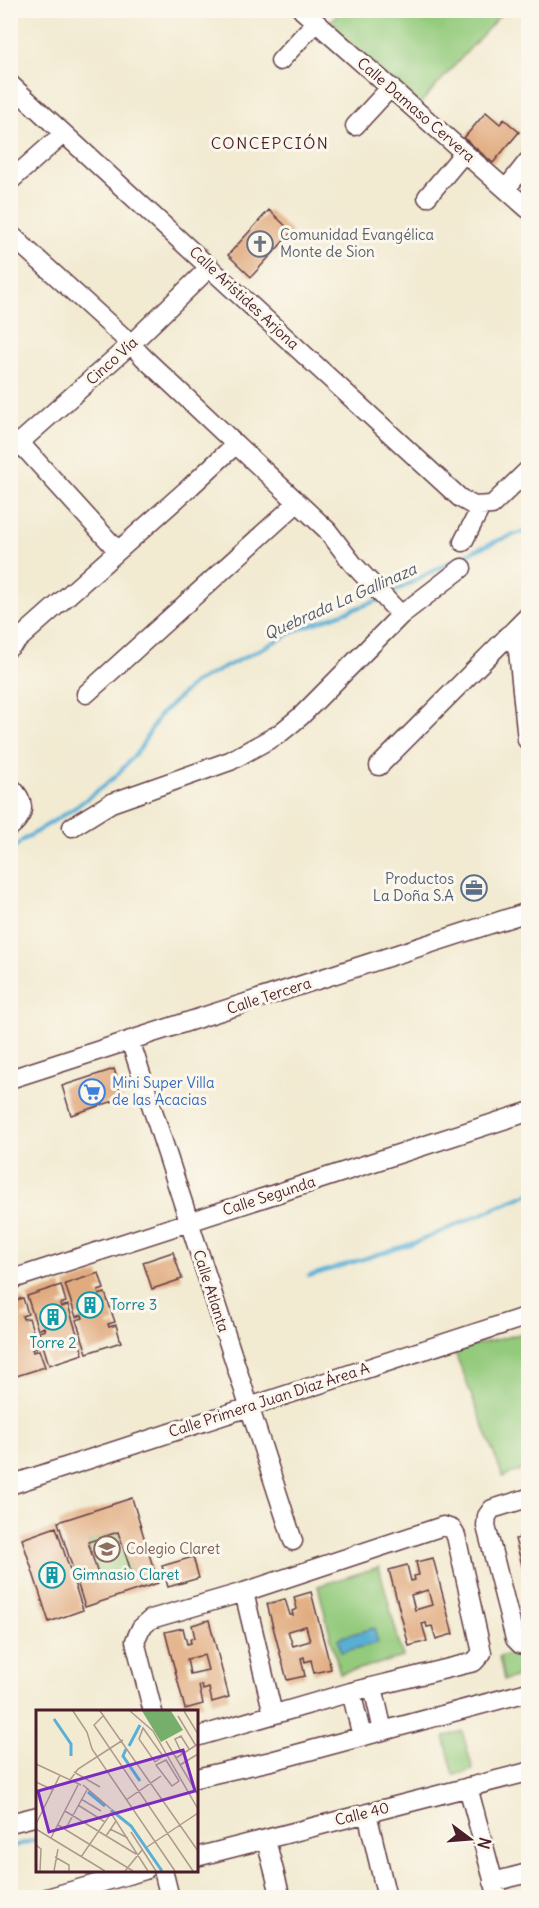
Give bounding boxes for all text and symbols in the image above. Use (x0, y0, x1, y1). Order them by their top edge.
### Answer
street label: Calle Damaso Cervera (353, 53, 479, 166)
district label: CONCEPCIÓN (211, 133, 329, 153)
place label: Comunidad Evangélica Monte de Sion (280, 225, 435, 261)
church icon: Comunidad Evangélica Monte de Sion (245, 229, 275, 259)
street label: Calle Arístides Arjona (186, 242, 303, 354)
street label: Cinco Vía (82, 332, 142, 389)
water label: Quebrada La Gallinaza (261, 558, 420, 644)
place label: Productos La Doña S.A (373, 869, 454, 905)
office icon: Productos La Doña S.A (459, 873, 489, 903)
street label: Calle Tercera (224, 973, 314, 1018)
place label: Mini Super Villa de las Acacias (112, 1073, 215, 1109)
supermarket icon: Mini Super Villa de las Acacias (77, 1077, 107, 1107)
street label: Calle Segunda (220, 1171, 318, 1219)
street label: Calle Atlanta (189, 1247, 234, 1335)
building icon: Torre 3 (75, 1290, 105, 1320)
place label: Torre 3 (110, 1295, 157, 1314)
building icon: Torre 2 (38, 1302, 68, 1332)
place label: Torre 2 (30, 1333, 76, 1352)
street label: Calle Primera Juan Díaz Área A (166, 1358, 372, 1441)
school or university icon: Colegio Claret (92, 1534, 122, 1564)
place label: Colegio Claret (126, 1539, 220, 1558)
building icon: Gimnasio Claret (37, 1560, 67, 1590)
place label: Gimnasio Claret (72, 1565, 179, 1584)
inset map (36, 1710, 198, 1872)
street label: Calle 40 (333, 1798, 391, 1829)
north arrow (440, 1809, 500, 1869)
text: N (473, 1835, 496, 1851)

